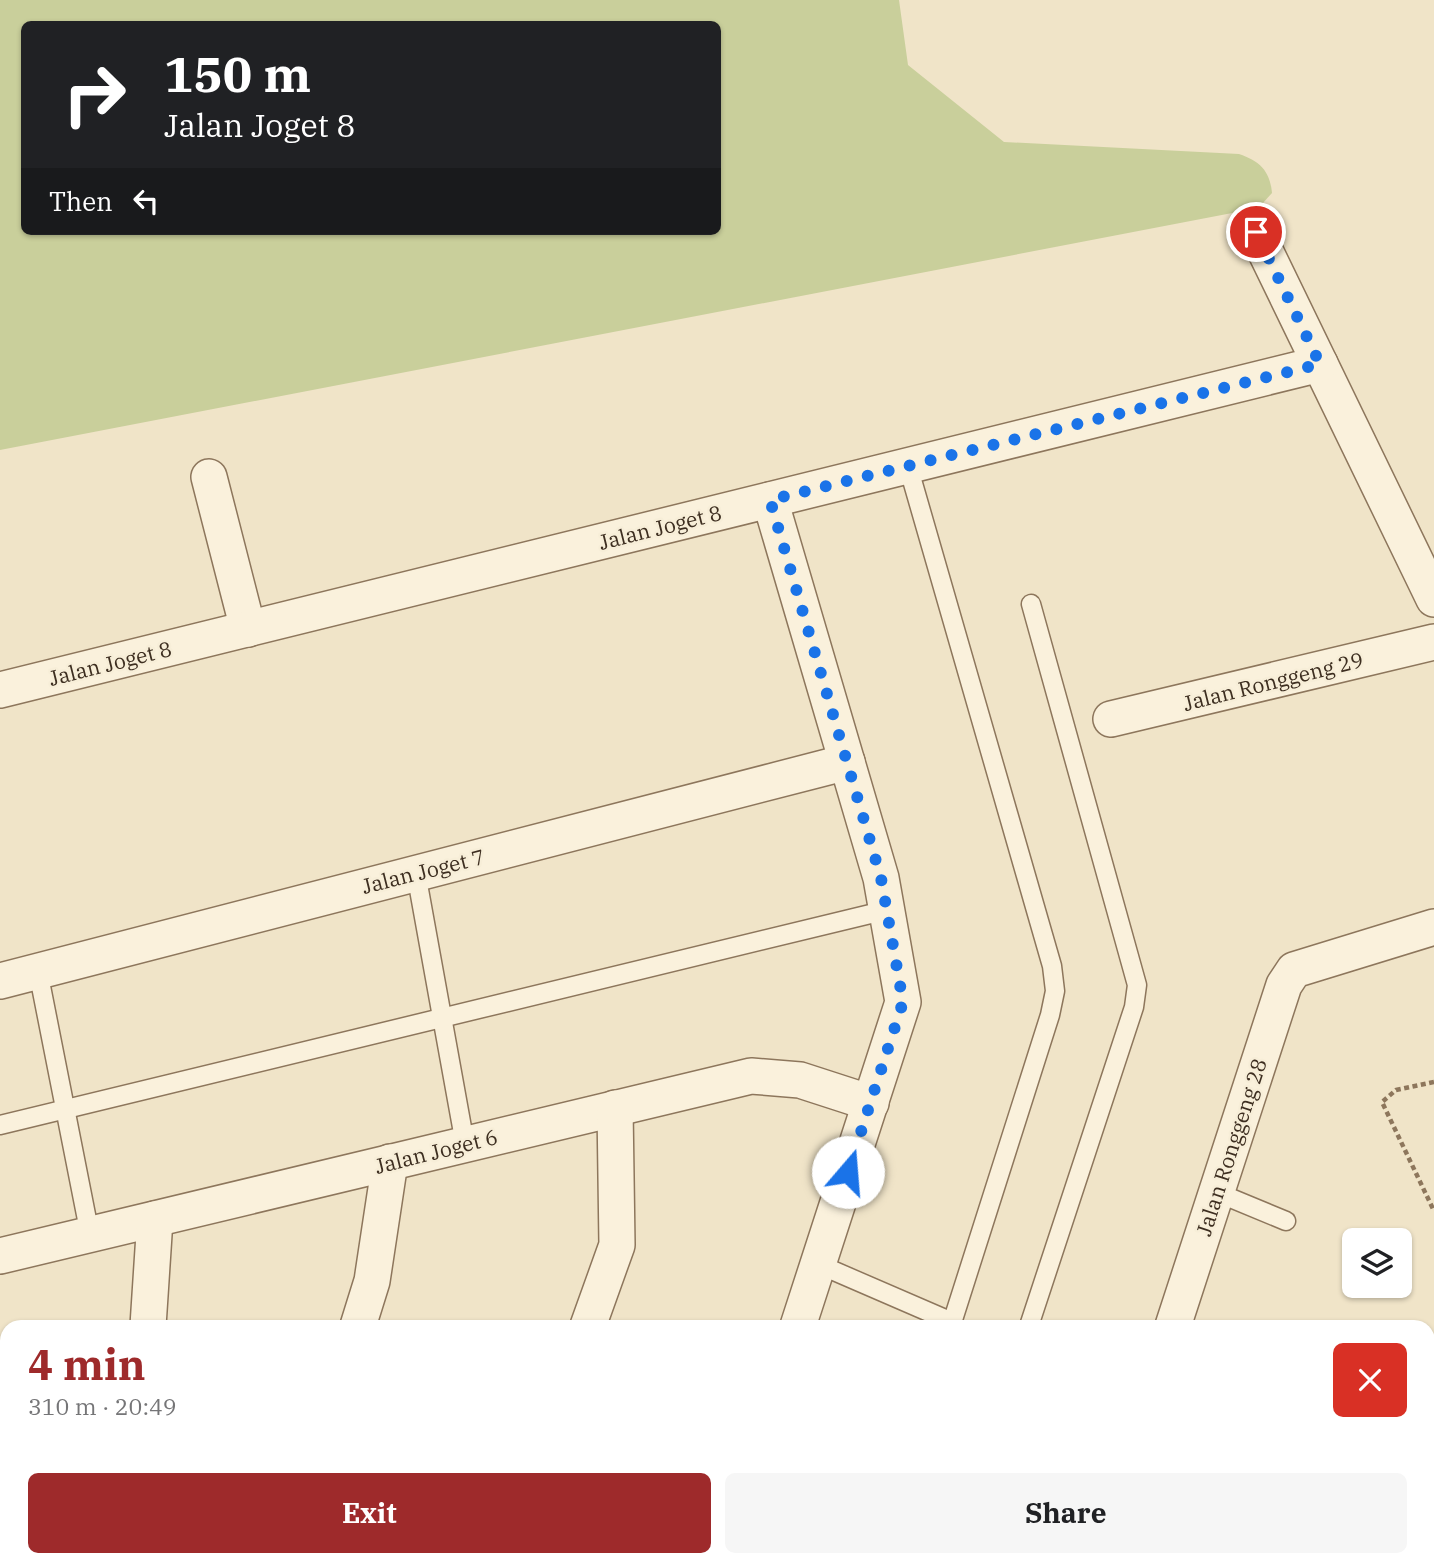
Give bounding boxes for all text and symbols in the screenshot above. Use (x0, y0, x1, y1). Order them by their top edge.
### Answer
text: 150 m (164, 42, 311, 105)
icon: right (49, 49, 140, 140)
text: Jalan Joget 8 (164, 104, 356, 146)
icon: left (127, 182, 165, 220)
text: Then (49, 184, 113, 218)
pin (1226, 202, 1286, 262)
icon: arrive (1237, 213, 1275, 251)
street label: Jalan Joget 8 (596, 498, 724, 556)
street label: Jalan Joget 8 (46, 634, 174, 692)
street label: Jalan Ronggeng 29 (1180, 645, 1366, 717)
street label: Jalan Joget 7 (359, 842, 487, 900)
street label: Jalan Ronggeng 28 (1189, 1055, 1273, 1239)
street label: Jalan Joget 6 (372, 1122, 500, 1180)
position arrow (811, 1135, 885, 1209)
map controls (1342, 1228, 1412, 1298)
button: layers (1342, 1228, 1412, 1298)
text: 4 min (28, 1337, 146, 1392)
button: close (1333, 1343, 1407, 1417)
text: 310 m · 20:49 (28, 1391, 177, 1421)
button: Exit (28, 1473, 711, 1553)
button: Share (725, 1473, 1407, 1553)

